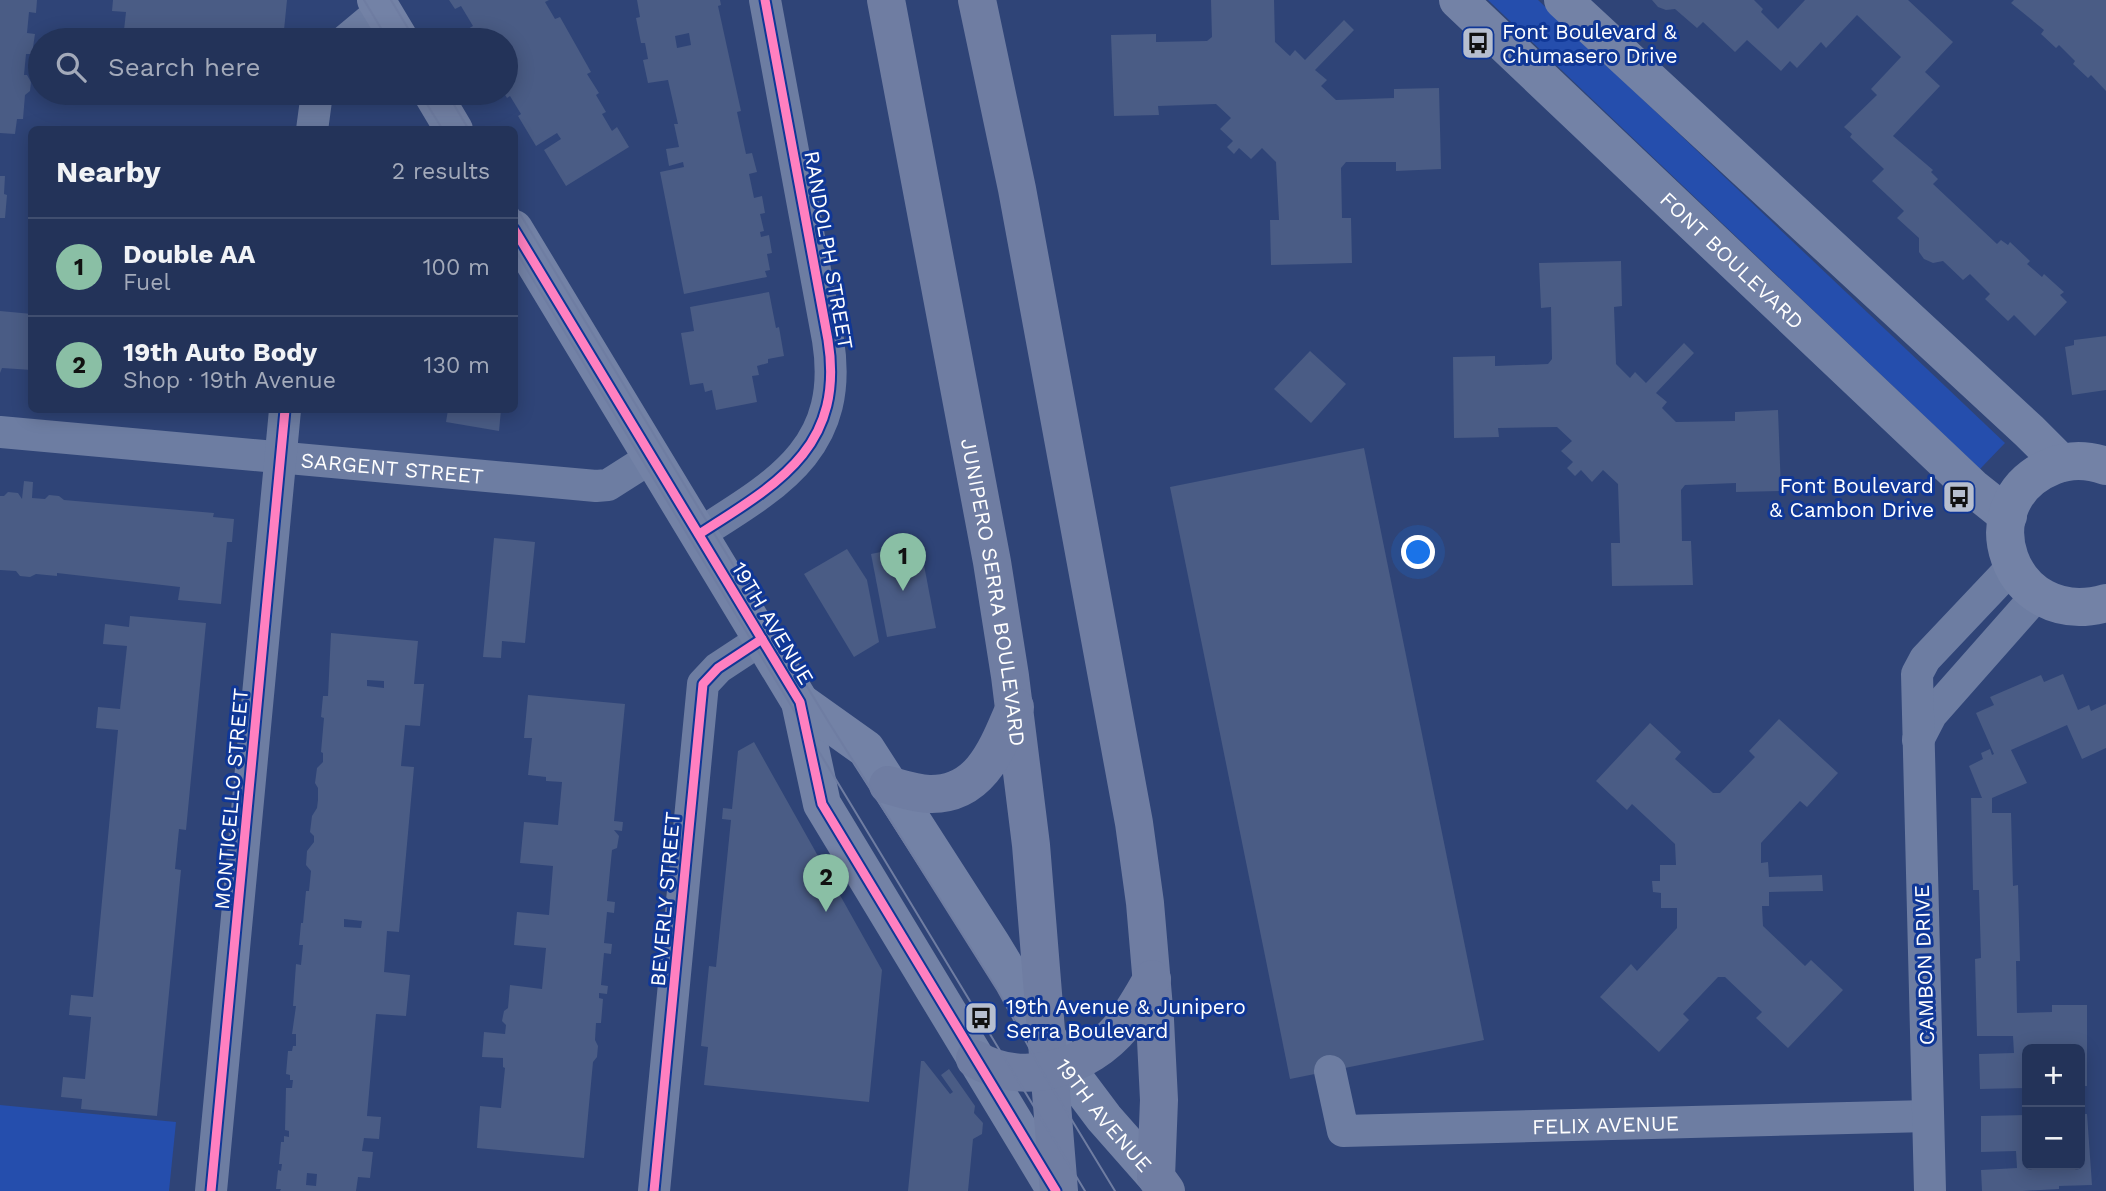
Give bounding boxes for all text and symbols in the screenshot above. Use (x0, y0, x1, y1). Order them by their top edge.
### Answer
place label: Font Boulevard & Chumasero Drive (1502, 19, 1678, 68)
bus stop icon: Font Boulevard & Chumasero Drive (1459, 24, 1497, 62)
search box (28, 28, 518, 105)
icon: search (52, 48, 90, 86)
text: Search here (108, 52, 260, 82)
street label: RANDOLPH STREET (799, 149, 859, 351)
text: Nearby (56, 154, 161, 189)
text: 2 results (392, 158, 490, 185)
street label: FONT BOULEVARD (1655, 186, 1809, 334)
text: Double AA (123, 239, 255, 269)
text: 1 (74, 254, 84, 281)
text: 100 m (423, 254, 490, 281)
text: Fuel (123, 269, 171, 296)
text: 19th Auto Body (123, 337, 317, 367)
text: 2 (72, 352, 86, 379)
text: 130 m (424, 352, 490, 379)
text: Shop · 19th Avenue (123, 367, 336, 394)
street label: JUNIPERO SERRA BOULEVARD (956, 436, 1031, 748)
street label: SARGENT STREET (300, 447, 485, 488)
place label: Font Boulevard & Cambon Drive (1769, 473, 1934, 522)
bus stop icon: Font Boulevard & Cambon Drive (1940, 478, 1978, 516)
pin: 1 (880, 533, 926, 591)
your location (1401, 535, 1435, 569)
street label: 19TH AVENUE (727, 557, 819, 689)
street label: MONTICELLO STREET (209, 687, 253, 911)
street label: BEVERLY STREET (645, 810, 685, 987)
pin: 2 (803, 854, 849, 912)
street label: CAMBON DRIVE (1909, 884, 1939, 1046)
place label: 19th Avenue & Junipero Serra Boulevard (1006, 994, 1246, 1043)
bus stop icon: 19th Avenue & Junipero Serra Boulevard (962, 999, 1000, 1037)
map controls (2022, 1044, 2085, 1170)
button: + (2022, 1044, 2085, 1107)
street label: 19TH AVENUE (1051, 1054, 1158, 1177)
button: − (2022, 1107, 2085, 1170)
street label: FELIX AVENUE (1532, 1110, 1679, 1139)

